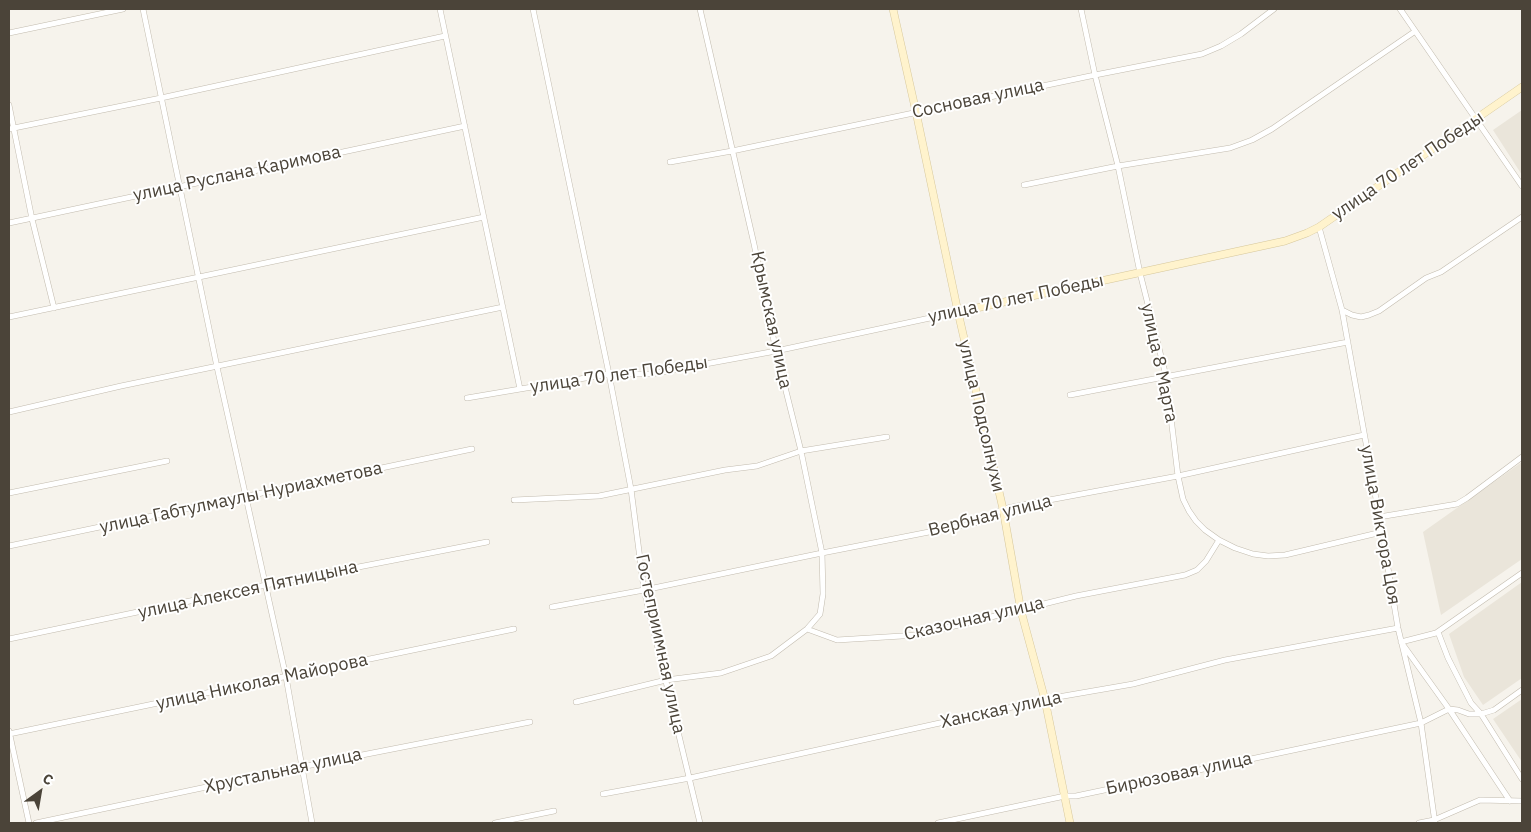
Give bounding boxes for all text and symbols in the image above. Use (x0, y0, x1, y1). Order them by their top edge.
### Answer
street label: Сосновая улица (910, 74, 1046, 124)
street label: улица 70 лет Победы (1328, 107, 1488, 225)
street label: улица Руслана Каримова (131, 141, 343, 207)
street label: Крымская улица (746, 249, 796, 391)
street label: улица 70 лет Победы (926, 270, 1106, 328)
street label: улица 8 Марта (1136, 301, 1182, 425)
street label: улица Подсолнухи (953, 338, 1009, 494)
street label: улица 70 лет Победы (529, 352, 709, 398)
street label: улица Виктора Цоя (1355, 443, 1405, 607)
street label: улица Габтулмаулы Нуриахметова (98, 457, 384, 539)
street label: Вербная улица (926, 490, 1054, 542)
street label: Гостеприимная улица (630, 552, 690, 736)
street label: улица Алексея Пятницына (136, 556, 360, 624)
street label: Сказочная улица (902, 592, 1046, 646)
street label: улица Николая Майорова (154, 649, 370, 715)
street label: Ханская улица (939, 687, 1063, 733)
street label: Хрустальная улица (202, 744, 364, 798)
street label: Бирюзовая улица (1104, 748, 1254, 800)
north arrow (15, 767, 65, 817)
text: С (39, 769, 57, 789)

